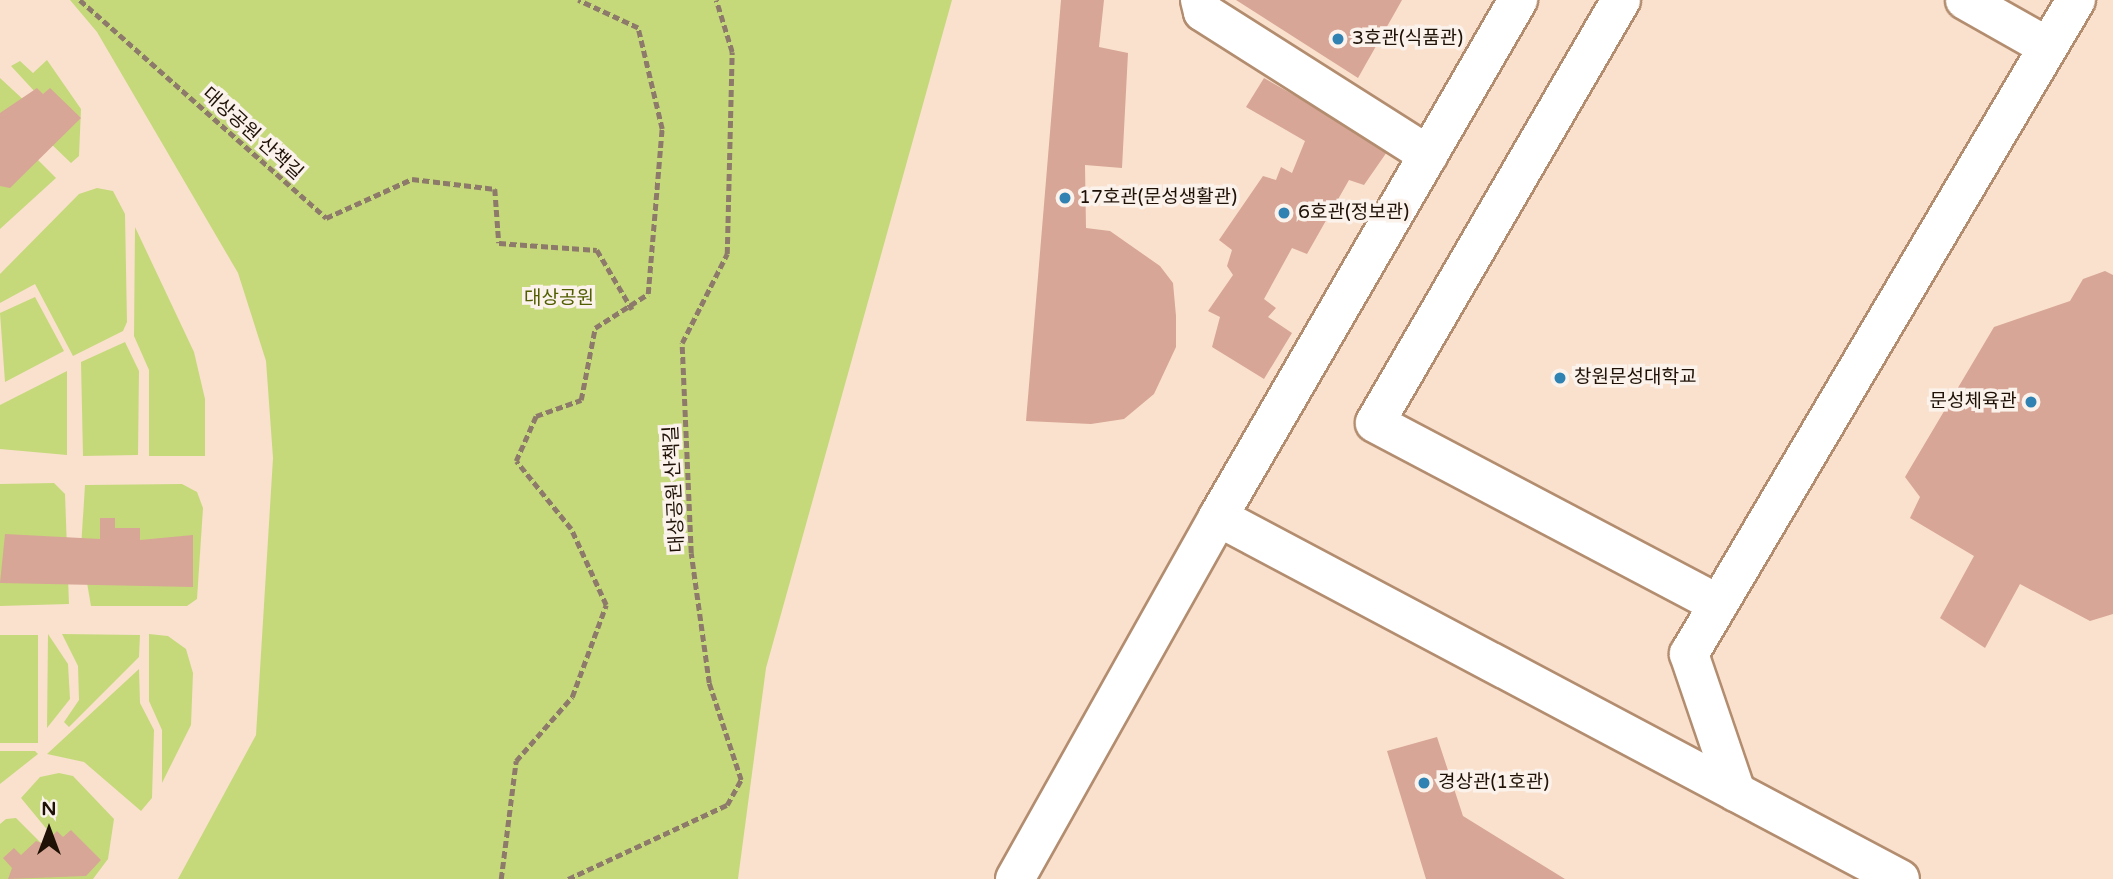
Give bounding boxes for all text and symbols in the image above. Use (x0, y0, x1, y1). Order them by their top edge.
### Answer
place label: 3호관(식품관) (1352, 28, 1463, 50)
marker: 3호관(식품관) (1330, 31, 1346, 47)
street label: 대상공원 산책길 (197, 83, 307, 185)
place label: 17호관(문성생활관) (1079, 187, 1237, 209)
marker: 17호관(문성생활관) (1057, 190, 1073, 206)
place label: 6호관(정보관) (1298, 202, 1409, 224)
marker: 6호관(정보관) (1276, 205, 1292, 221)
park label: 대상공원 (524, 288, 594, 310)
place label: 창원문성대학교 (1574, 367, 1696, 389)
marker: 창원문성대학교 (1552, 370, 1568, 386)
place label: 문성체육관 (1930, 391, 2017, 413)
marker: 문성체육관 (2023, 394, 2039, 410)
street label: 대상공원 산책길 (660, 425, 690, 553)
place label: 경상관(1호관) (1438, 772, 1549, 794)
marker: 경상관(1호관) (1416, 775, 1432, 791)
north arrow (14, 795, 84, 865)
text: N (41, 798, 57, 820)

